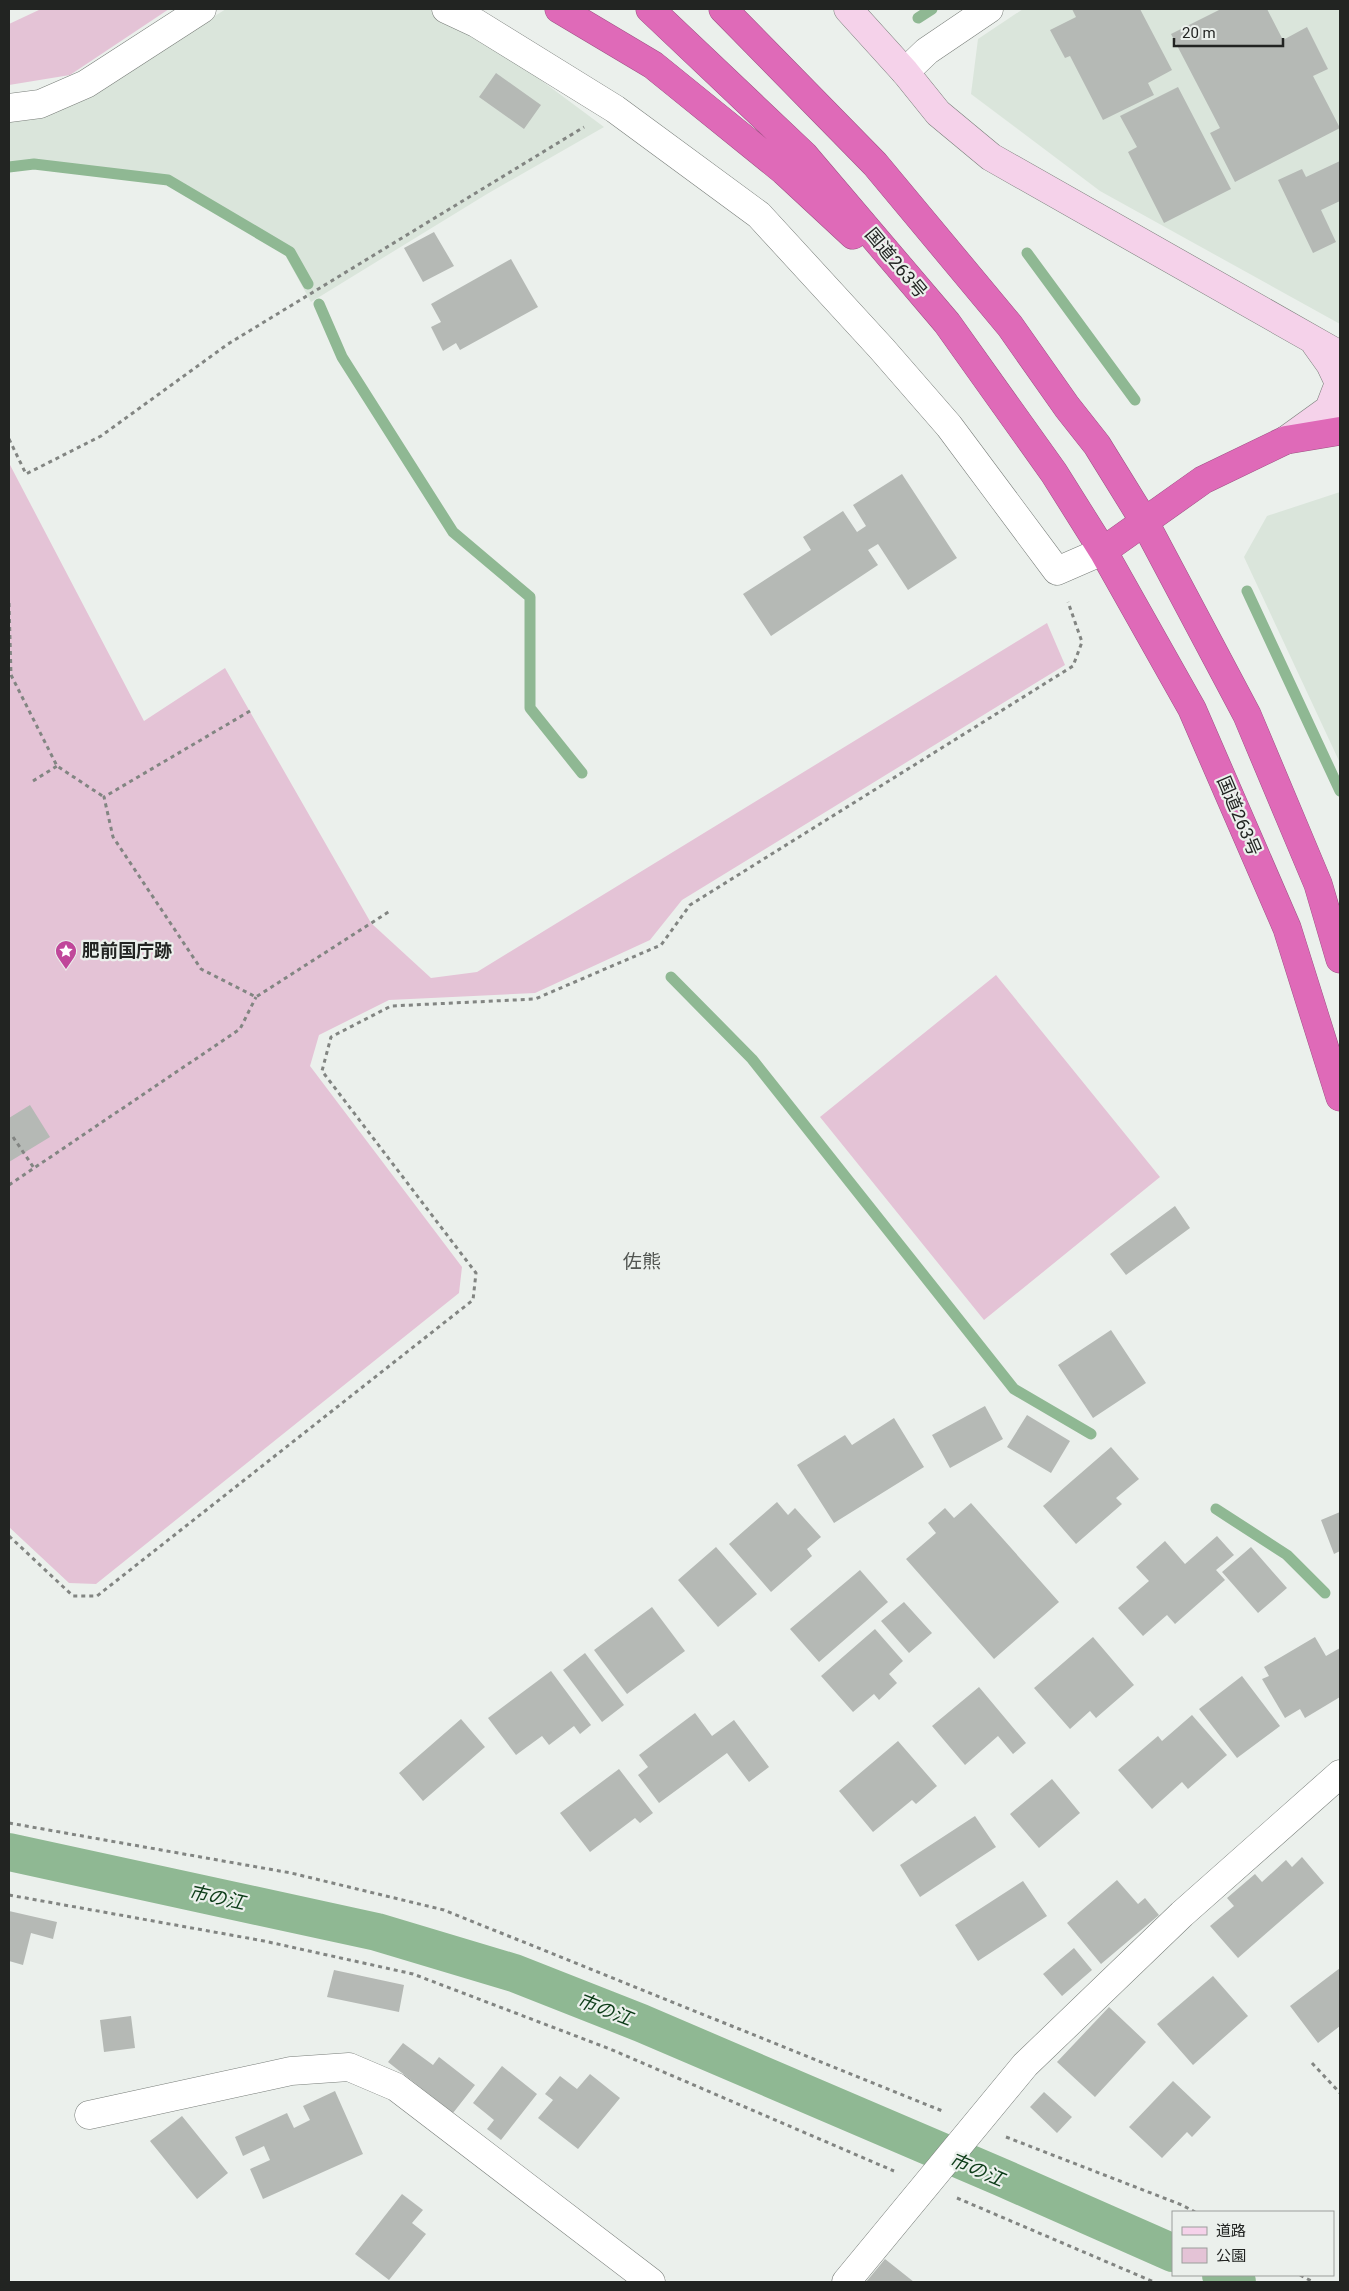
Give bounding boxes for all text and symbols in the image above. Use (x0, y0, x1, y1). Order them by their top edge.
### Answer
scale bar (1174, 15, 1283, 47)
text: 20 m (1182, 24, 1216, 42)
street label: 国道263号 (861, 224, 932, 302)
street label: 国道263号 (1213, 773, 1266, 859)
place icon: 肥前国庁跡 (54, 939, 78, 970)
place label: 肥前国庁跡 (82, 940, 172, 961)
district label: 佐熊 (623, 1250, 661, 1273)
water label: 市の江 (187, 1880, 249, 1915)
water label: 市の江 (574, 1989, 637, 2031)
water label: 市の江 (946, 2148, 1009, 2192)
legend (1172, 2211, 1334, 2276)
text: 道路 (1216, 2222, 1246, 2240)
text: 公園 (1216, 2247, 1246, 2265)

